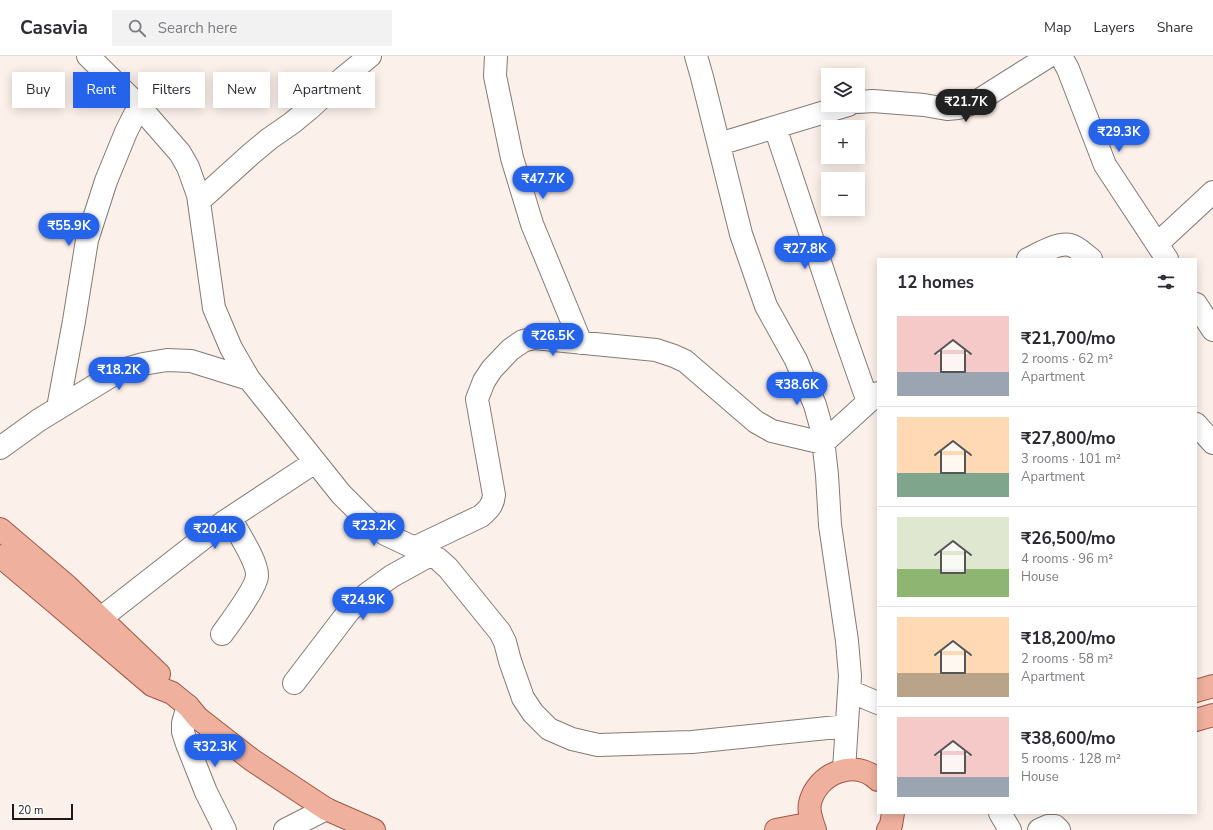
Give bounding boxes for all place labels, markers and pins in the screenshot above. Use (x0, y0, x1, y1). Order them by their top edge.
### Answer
pin: ₹21.7K (933, 89, 999, 123)
pin: ₹29.3K (1086, 119, 1152, 153)
pin: ₹47.7K (510, 166, 576, 200)
pin: ₹55.9K (36, 213, 102, 247)
pin: ₹27.8K (772, 236, 838, 270)
pin: ₹26.5K (520, 323, 586, 357)
pin: ₹18.2K (86, 357, 152, 391)
pin: ₹38.6K (764, 372, 830, 406)
pin: ₹23.2K (341, 513, 407, 547)
pin: ₹20.4K (182, 516, 248, 550)
pin: ₹24.9K (330, 587, 396, 621)
pin: ₹32.3K (182, 734, 248, 768)

